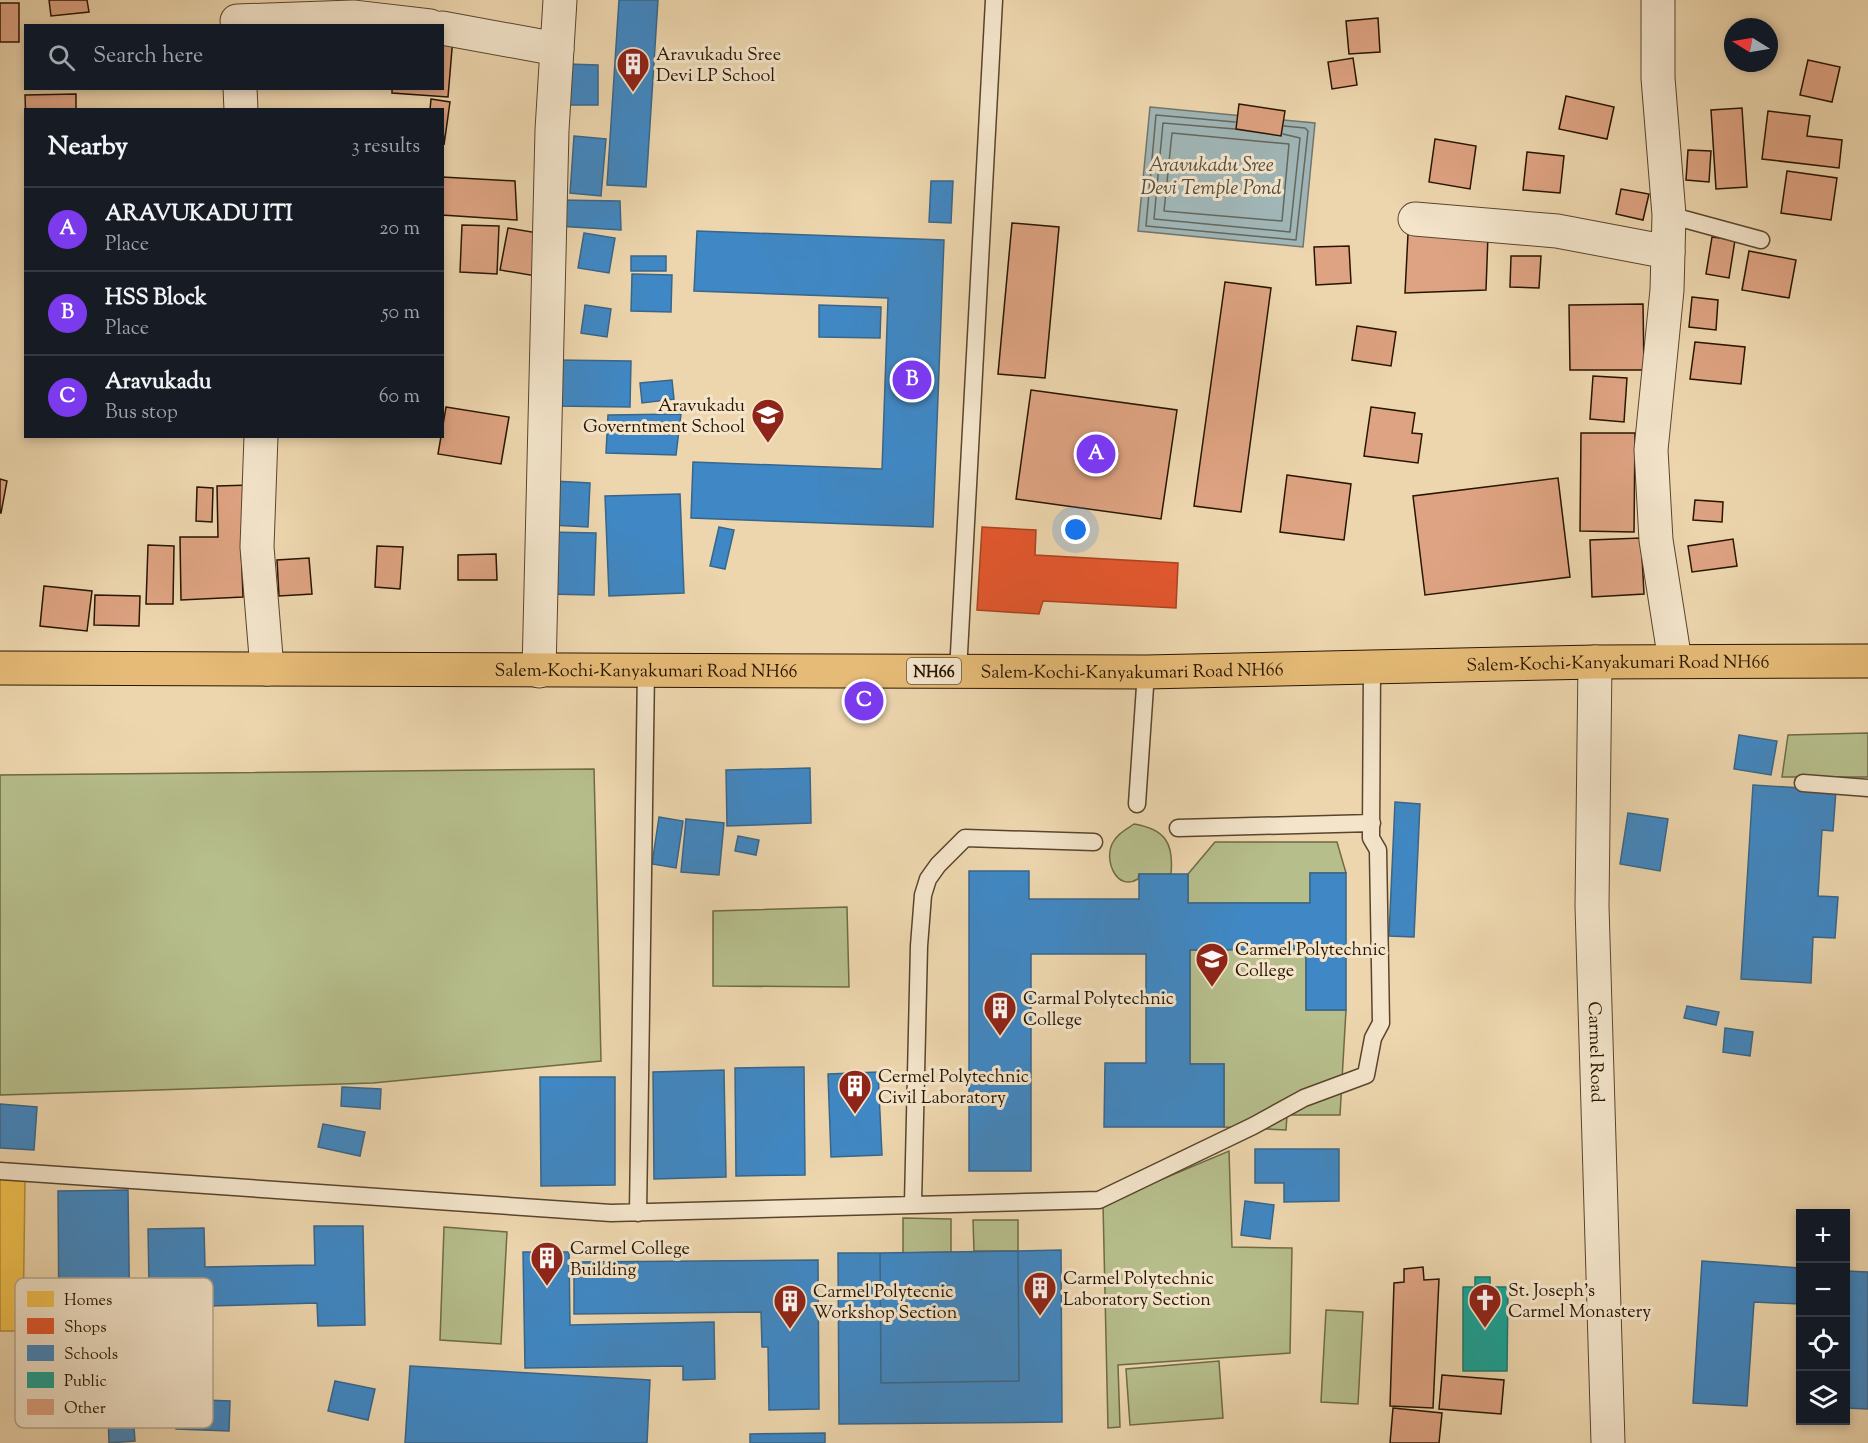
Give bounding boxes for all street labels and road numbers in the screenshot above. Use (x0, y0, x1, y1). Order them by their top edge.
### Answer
street label: Salem-Kochi-Kanyakumari Road NH66 (1466, 650, 1770, 680)
road number: NH66 (907, 658, 961, 684)
street label: Salem-Kochi-Kanyakumari Road NH66 (980, 658, 1284, 687)
street label: Salem-Kochi-Kanyakumari Road NH66 (494, 659, 798, 686)
street label: Carmel Road (1580, 1001, 1609, 1103)

